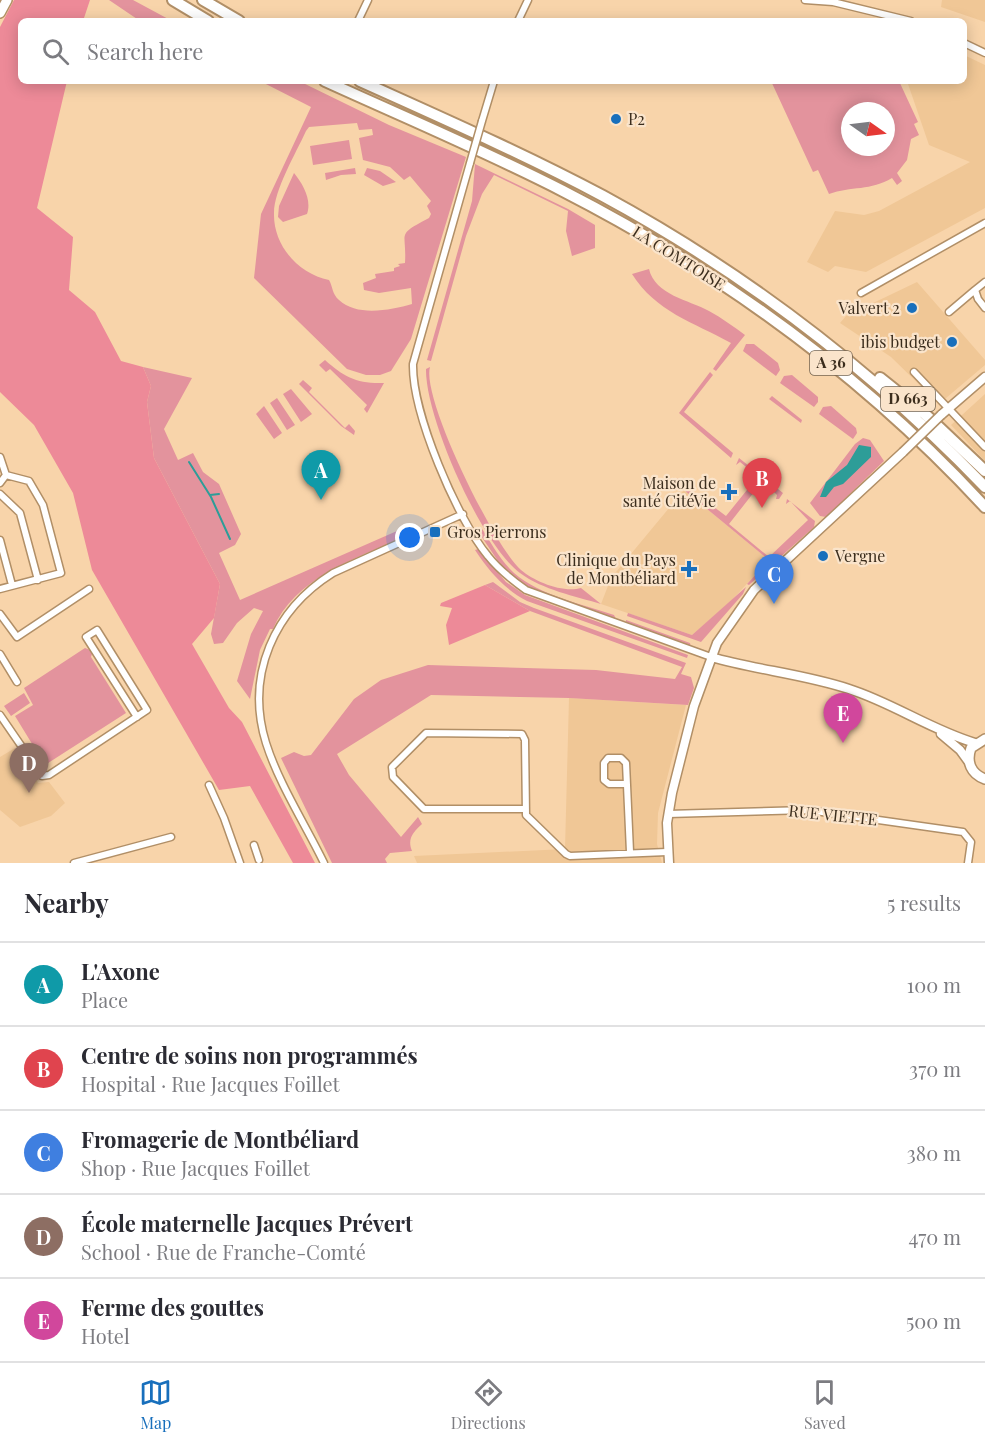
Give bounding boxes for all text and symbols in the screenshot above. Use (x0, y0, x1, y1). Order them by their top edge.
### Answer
search box (18, 18, 967, 84)
icon: search (39, 35, 72, 68)
text: Search here (87, 36, 203, 66)
north arrow (841, 102, 895, 156)
place label: P2 (628, 108, 645, 129)
marker: P2 (609, 112, 623, 126)
street label: LA COMTOISE (629, 221, 730, 294)
place label: Valvert 2 (837, 297, 900, 318)
marker: Valvert 2 (905, 301, 919, 315)
place label: ibis budget (861, 331, 940, 352)
marker: ibis budget (945, 335, 959, 349)
road number: A 36 (810, 351, 852, 375)
road number: D 663 (881, 387, 935, 411)
pin: A (302, 450, 340, 500)
pin: B (742, 458, 782, 508)
place label: Maison de santé CitéVie (623, 472, 716, 511)
marker: Maison de santé CitéVie (720, 483, 738, 501)
place label: Gros Pierrons (447, 521, 547, 542)
your location (395, 523, 424, 552)
marker: Gros Pierrons (428, 525, 442, 539)
place label: Vergne (834, 545, 885, 566)
place label: Clinique du Pays de Montbéliard (556, 549, 676, 588)
marker: Vergne (816, 549, 830, 563)
pin: C (754, 554, 794, 604)
marker: Clinique du Pays de Montbéliard (680, 560, 698, 578)
pin: E (824, 694, 862, 743)
pin: D (9, 744, 48, 793)
street label: RUE VIETTE (788, 799, 879, 830)
text: Nearby (24, 885, 109, 920)
text: 5 results (887, 889, 961, 916)
text: L'Axone (81, 956, 160, 986)
text: A (37, 971, 50, 998)
text: 100 m (907, 971, 961, 998)
text: Place (81, 986, 128, 1013)
text: Centre de soins non programmés (81, 1040, 418, 1070)
text: B (37, 1055, 50, 1082)
text: 370 m (909, 1055, 961, 1082)
text: Hospital · Rue Jacques Foillet (81, 1070, 340, 1097)
text: Fromagerie de Montbéliard (81, 1124, 359, 1154)
text: C (36, 1139, 51, 1166)
text: 380 m (907, 1139, 961, 1166)
text: Shop · Rue Jacques Foillet (81, 1154, 310, 1181)
text: École maternelle Jacques Prévert (81, 1208, 413, 1238)
text: D (36, 1223, 51, 1250)
text: 470 m (909, 1223, 961, 1250)
text: School · Rue de Franche-Comté (81, 1238, 366, 1265)
text: Ferme des gouttes (81, 1292, 264, 1322)
text: E (37, 1307, 50, 1334)
text: 500 m (906, 1307, 961, 1334)
text: Hotel (81, 1322, 130, 1349)
tab: Map (139, 1376, 172, 1433)
tab: Directions (451, 1376, 526, 1433)
tab: Saved (804, 1376, 846, 1433)

